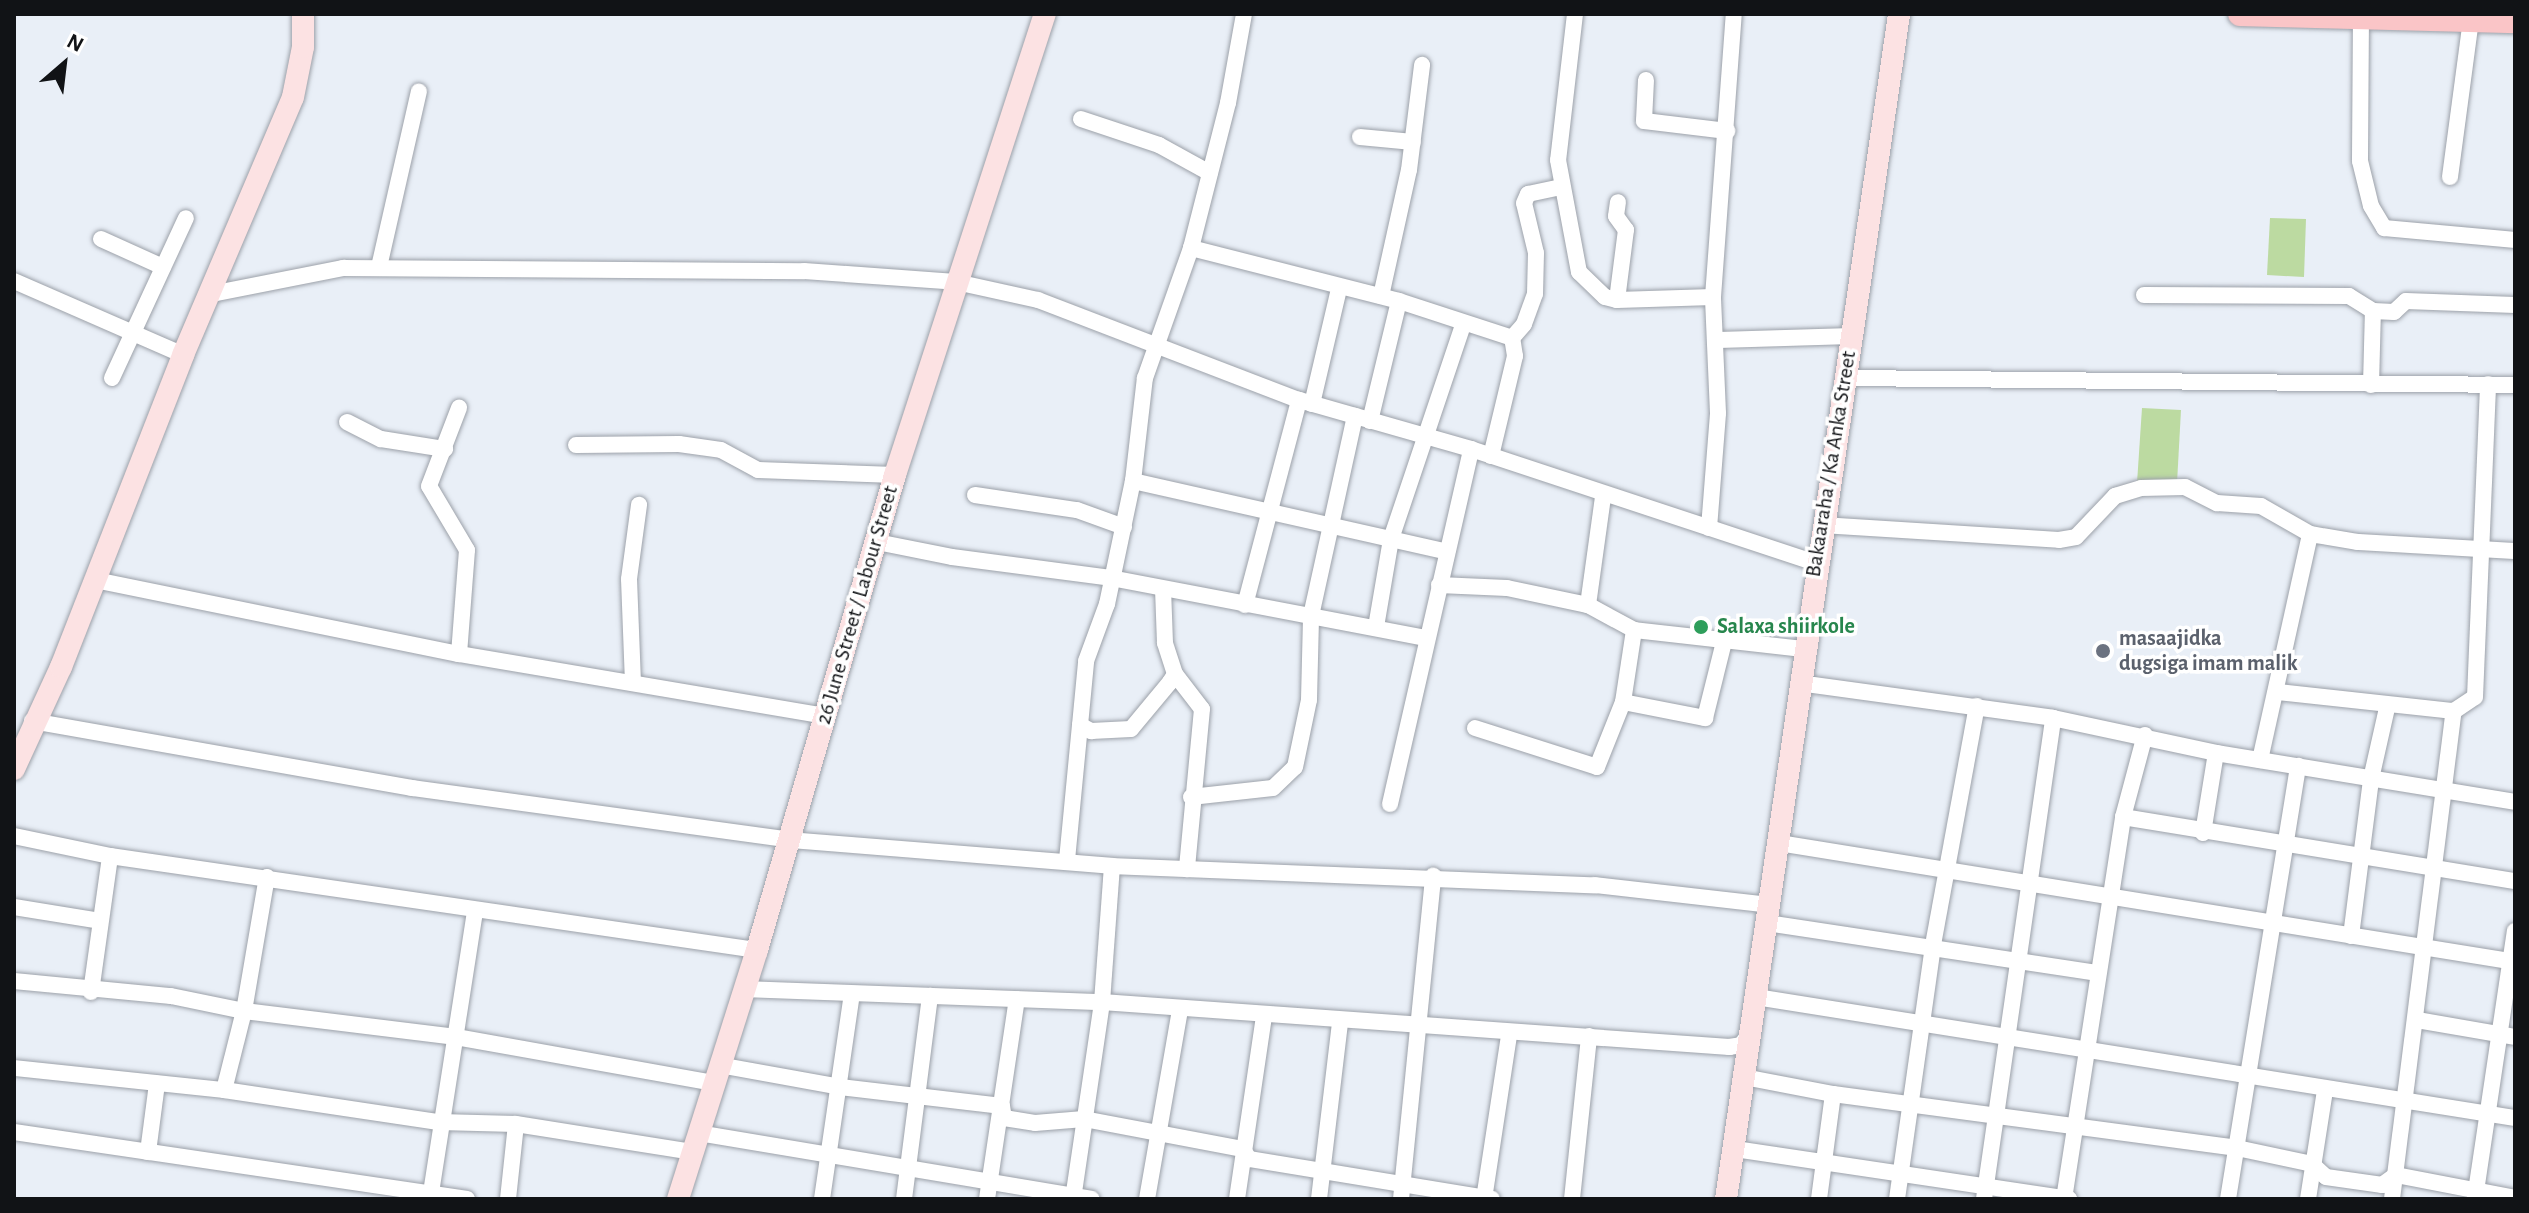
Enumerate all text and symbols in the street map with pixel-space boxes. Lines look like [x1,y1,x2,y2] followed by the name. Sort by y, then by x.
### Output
[24,24,104,104] north arrow
[63,30,87,56] text: N
[1800,349,1862,579] street label: Bakaaraha / Ka Anka Street
[810,483,904,727] street label: 26 June Street / Labour Street
[1717,614,1855,640] place label: Salaxa shiirkole
[1692,618,1710,636] marker: Salaxa shiirkole
[2119,625,2298,676] place label: masaajidka dugsiga imam malik
[2094,642,2112,660] marker: masaajidka dugsiga imam malik

